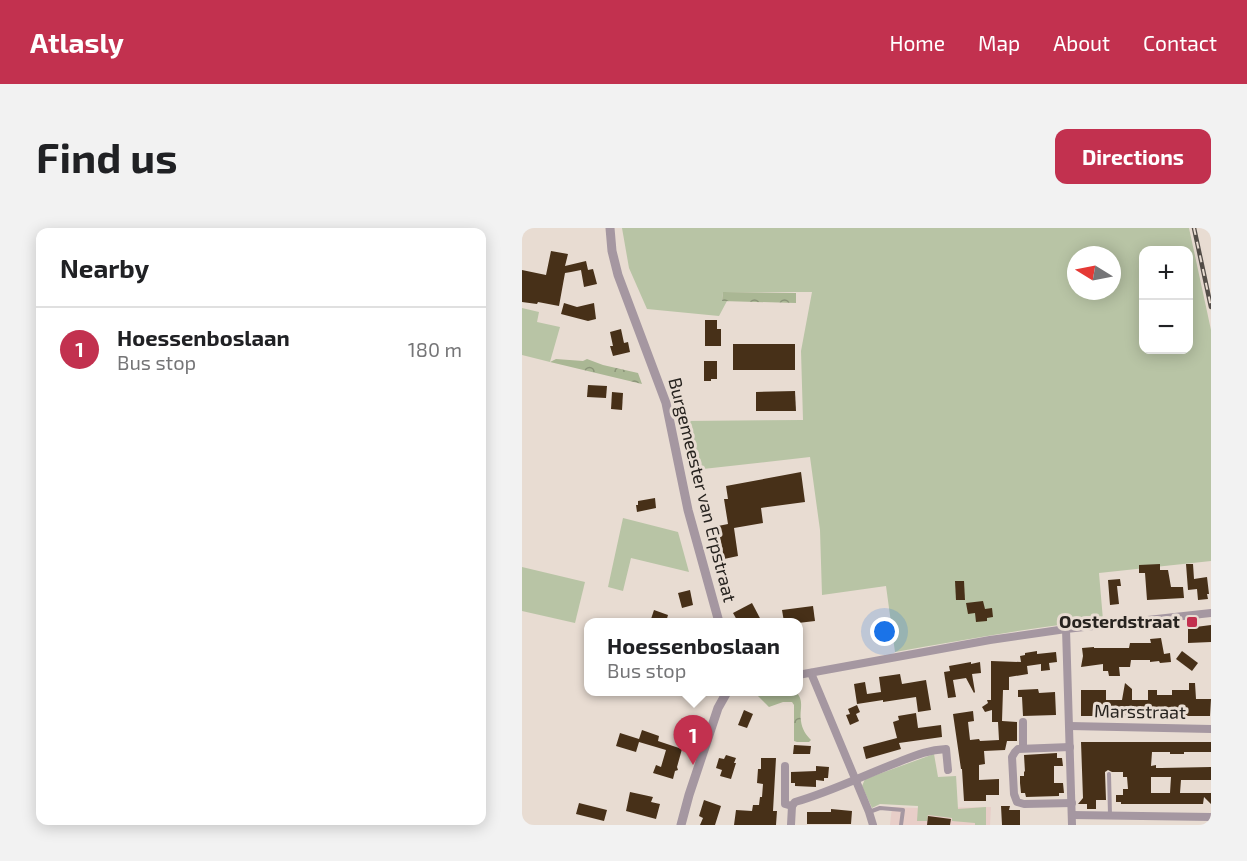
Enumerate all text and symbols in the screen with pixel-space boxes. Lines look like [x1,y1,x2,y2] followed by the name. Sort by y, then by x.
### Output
[30,25,124,59] text: Atlasly
[889,30,945,55] text: Home
[978,30,1020,55] text: Map
[1053,30,1110,55] text: About
[1143,30,1217,55] text: Contact
[1055,129,1211,184] button: Directions
[36,131,178,181] text: Find us
[1067,246,1121,300] north arrow
[1139,246,1193,354] map controls
[1139,246,1193,300] button: +
[60,252,149,283] text: Nearby
[1139,300,1193,354] button: −
[117,324,290,350] text: Hoessenboslaan
[75,337,84,361] text: 1
[408,337,462,361] text: 180 m
[117,350,196,374] text: Bus stop
[664,375,742,605] street label: Burgemeester van Erpstraat
[1059,610,1181,632] place label: Oosterdstraat
[1185,615,1199,629] marker: Oosterdstraat
[870,617,899,646] your location
[584,618,803,696] popup
[607,632,780,658] text: Hoessenboslaan
[607,658,686,682] text: Bus stop
[1094,699,1186,723] street label: Marsstraat
[674,716,712,765] pin: 1

